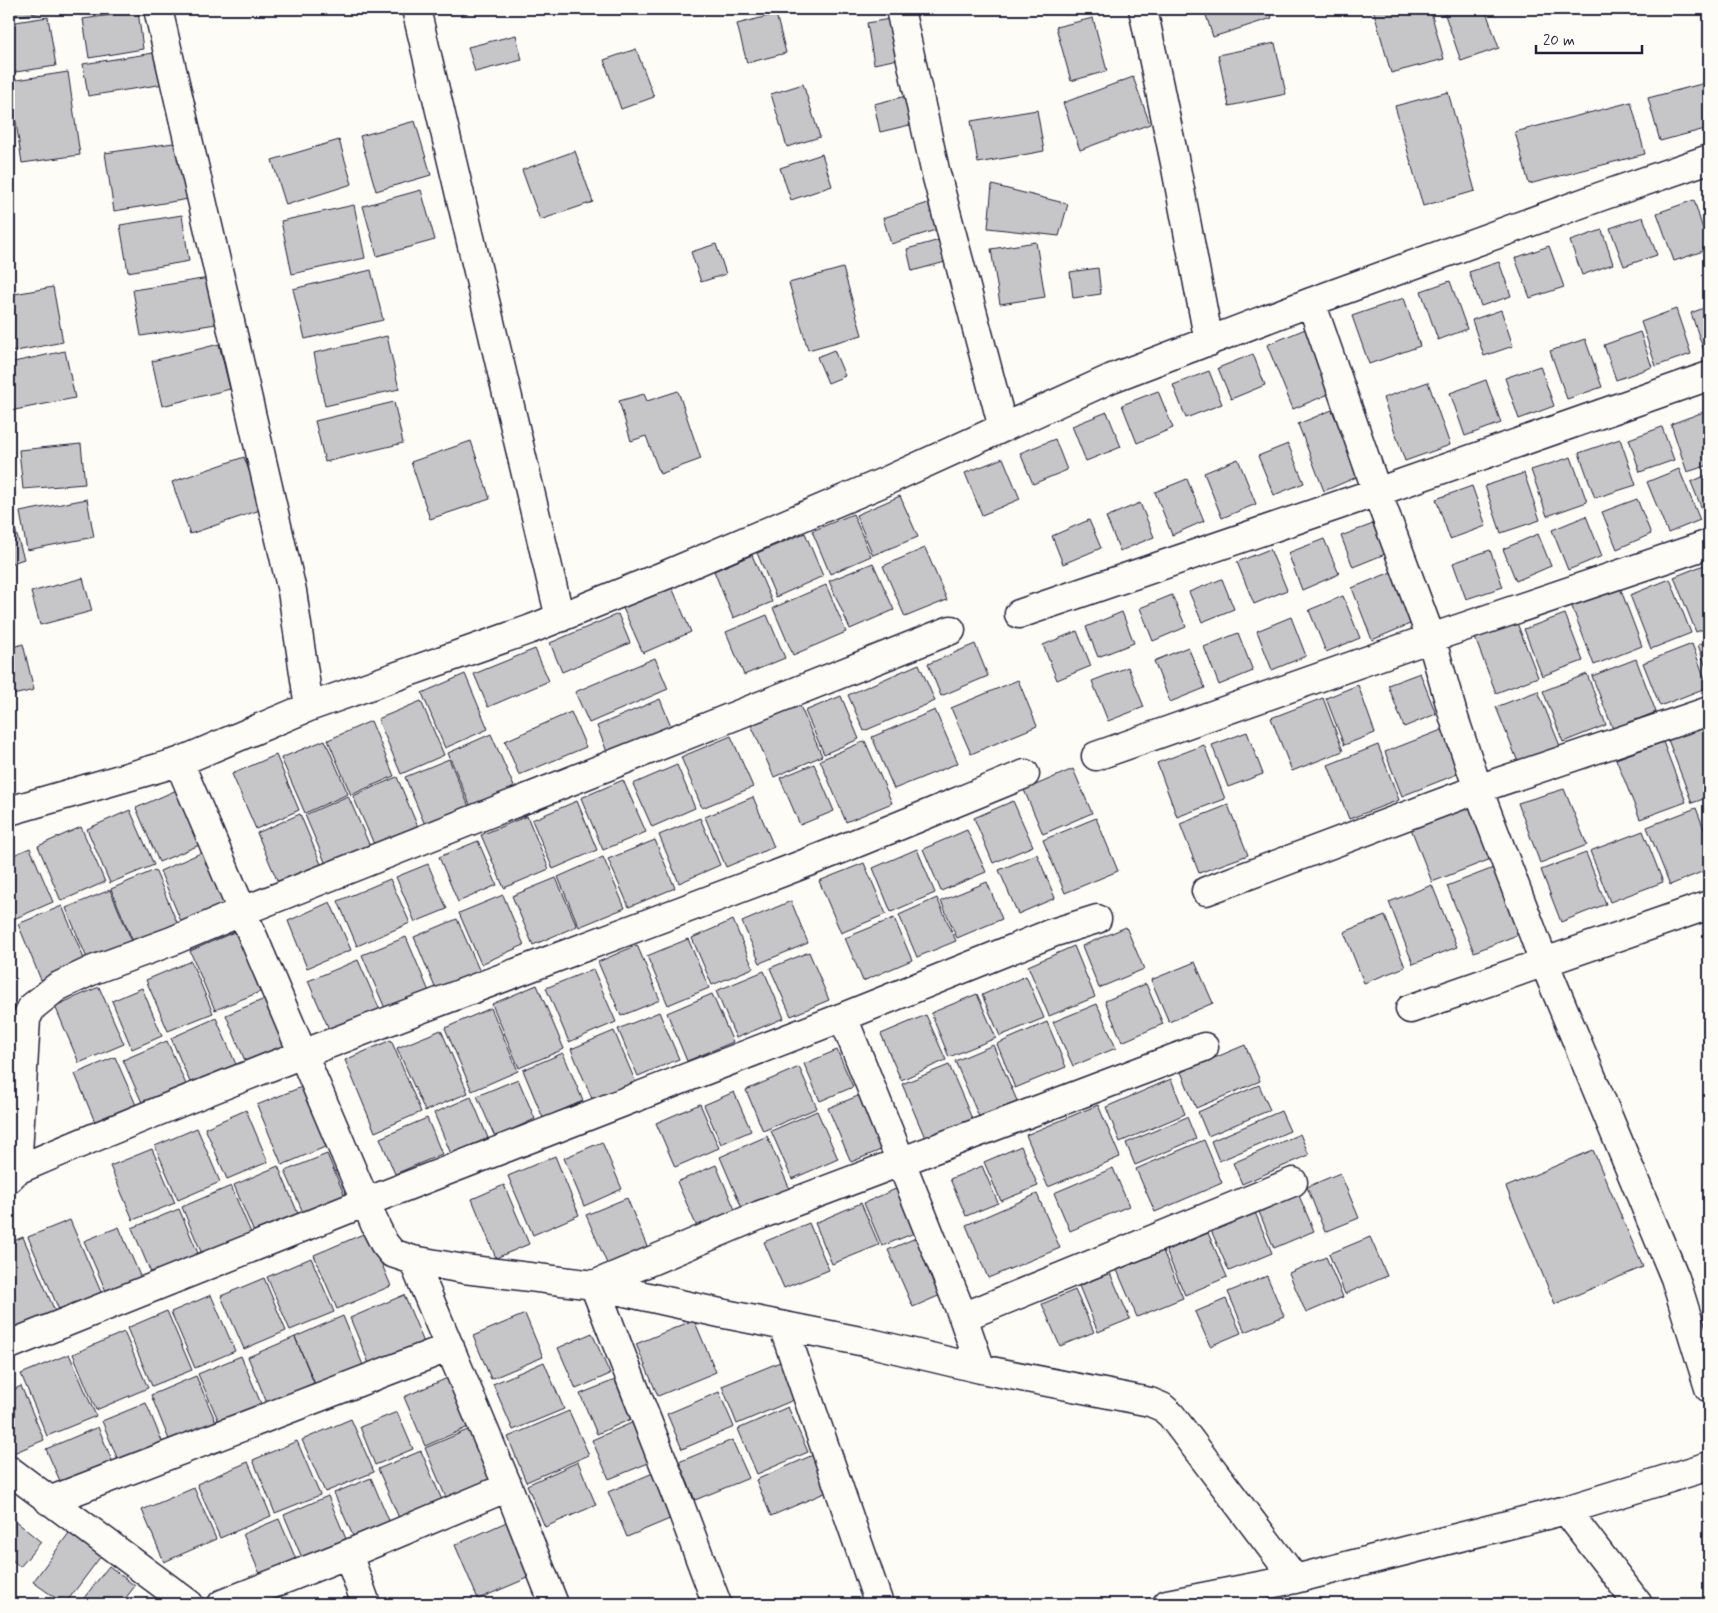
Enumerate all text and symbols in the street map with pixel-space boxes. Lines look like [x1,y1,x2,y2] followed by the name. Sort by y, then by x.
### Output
[1536,22,1642,54] scale bar
[1543,31,1575,51] text: 20 m

